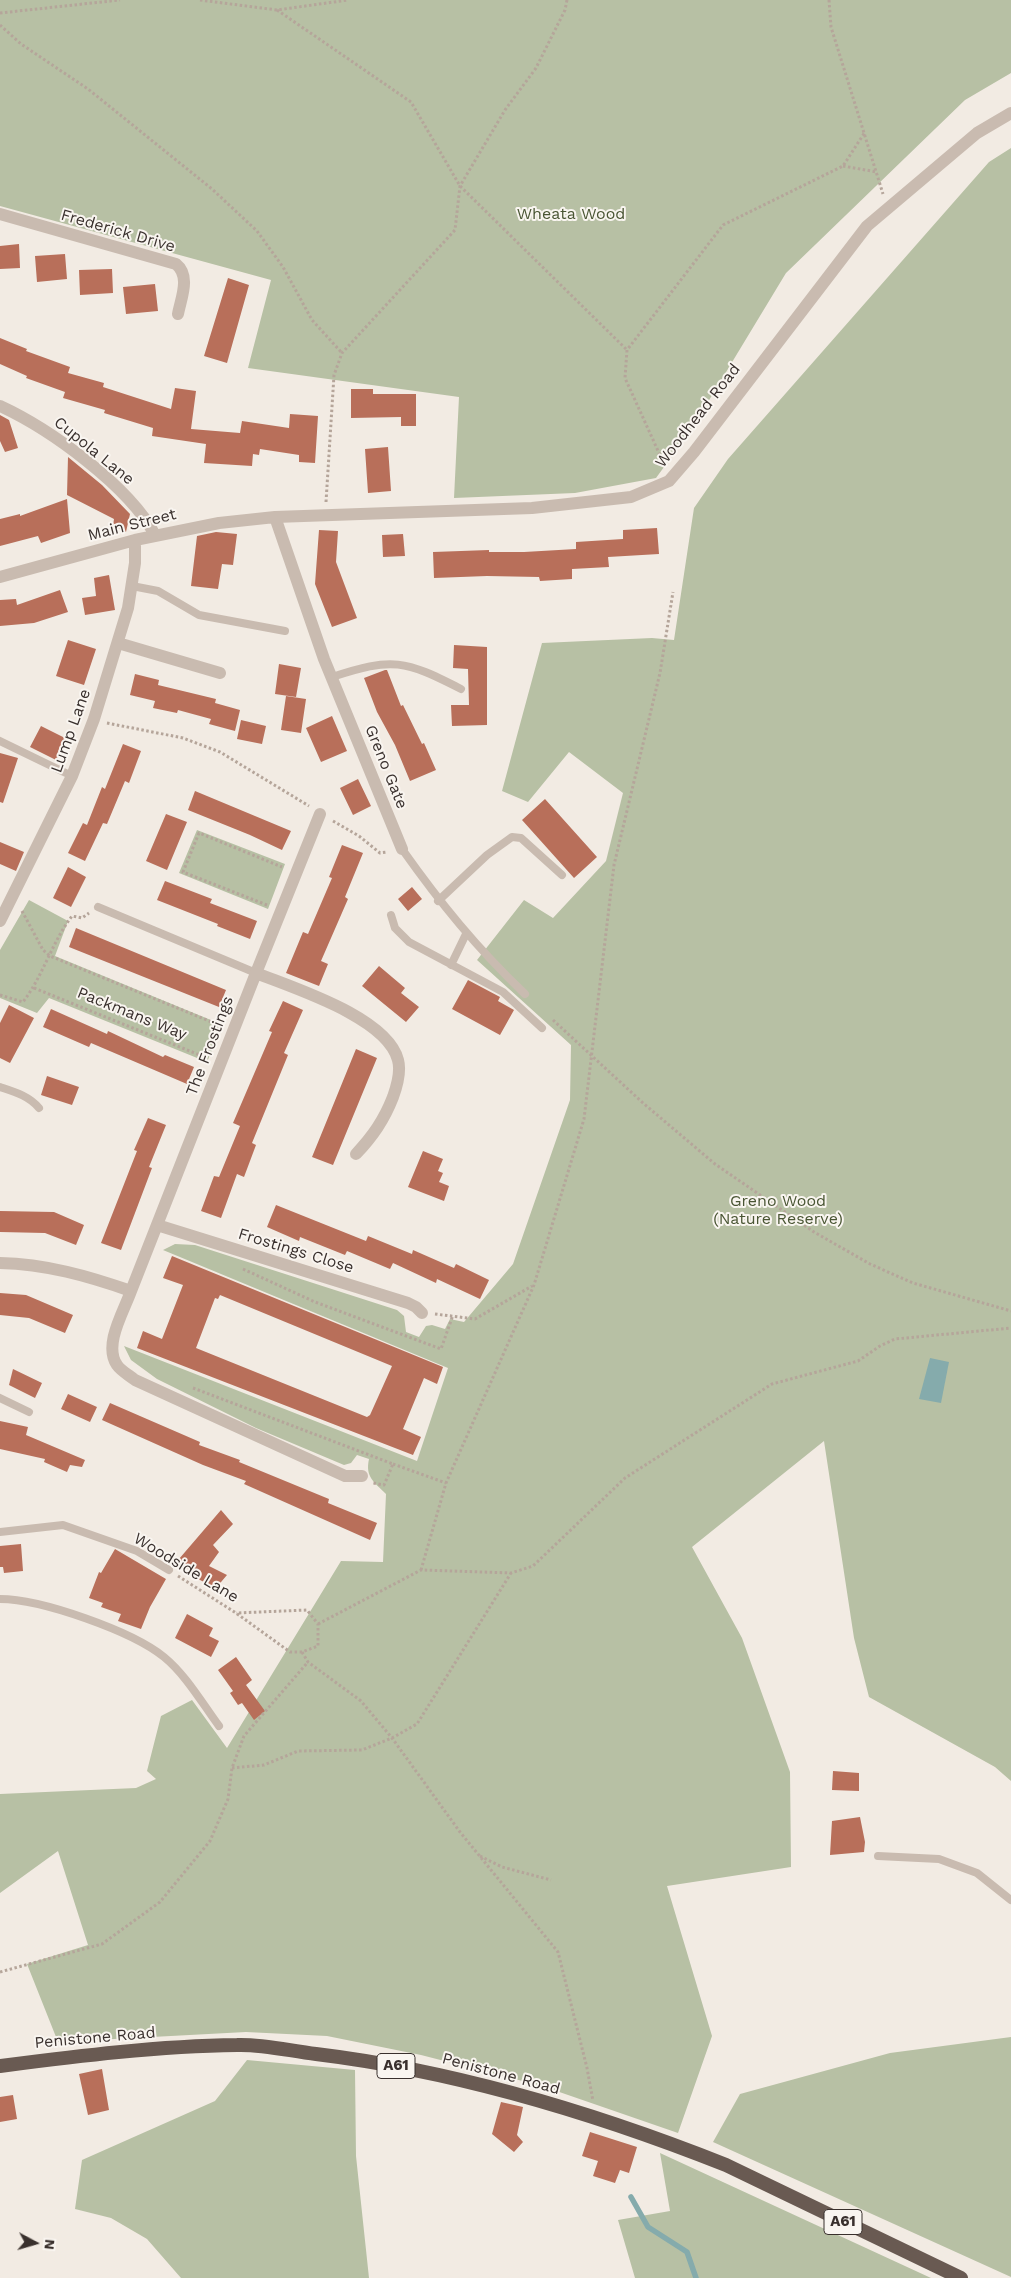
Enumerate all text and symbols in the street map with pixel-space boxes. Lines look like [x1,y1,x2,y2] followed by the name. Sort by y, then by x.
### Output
[517,204,625,224] park label: Wheata Wood
[59,206,177,256] street label: Frederick Drive
[651,360,745,472] street label: Woodhead Road
[50,413,138,489] street label: Cupola Lane
[86,505,178,545] street label: Main Street
[47,686,95,776] street label: Lump Lane
[361,722,411,812] street label: Greno Gate
[74,983,190,1045] street label: Packmans Way
[182,993,238,1099] street label: The Frostings
[713,1191,843,1229] park label: Greno Wood (Nature Reserve)
[236,1224,356,1278] street label: Frostings Close
[130,1529,242,1607] street label: Woodside Lane
[34,2023,156,2053] street label: Penistone Road
[440,2049,562,2099] street label: Penistone Road
[377,2054,415,2078] road number: A61
[824,2210,862,2234] road number: A61
[10,2218,60,2268] north arrow
[41,2239,58,2251] text: N

